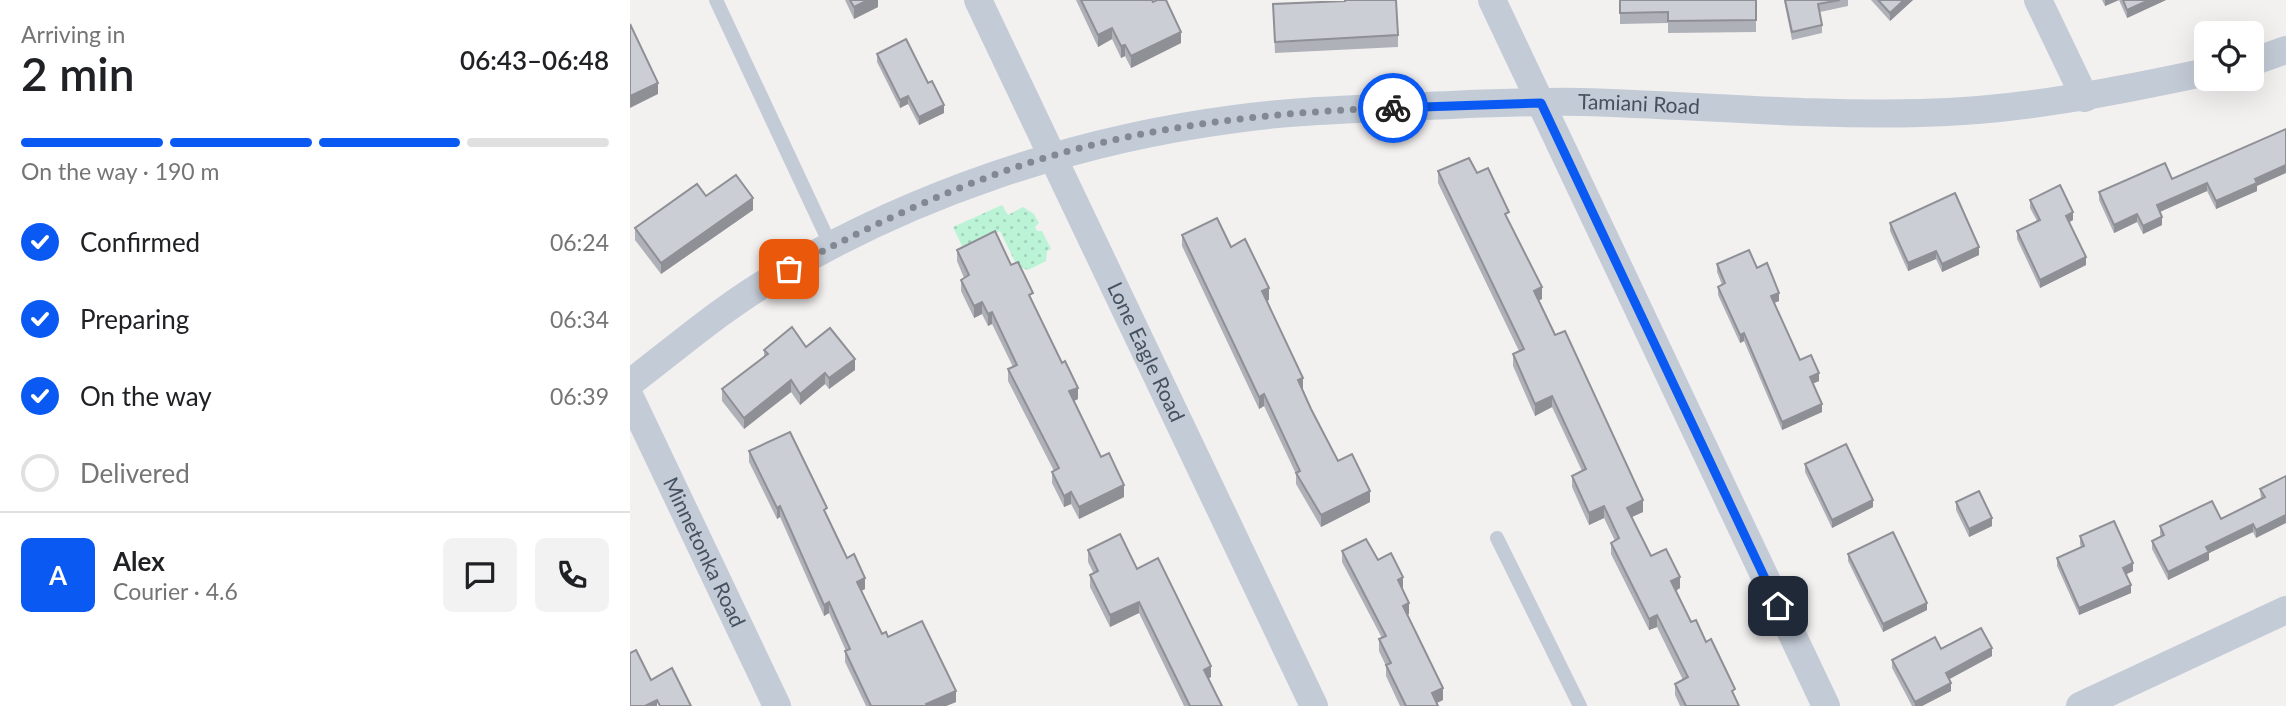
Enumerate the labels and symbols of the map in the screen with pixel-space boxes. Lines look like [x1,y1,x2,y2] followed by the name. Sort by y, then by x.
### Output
[1358,73,1428,143] courier
[1578,88,1701,118] street label: Tamiani Road
[759,239,819,299] pin
[1103,278,1191,425] street label: Lone Eagle Road
[659,473,752,631] street label: Minnetonka Road
[1748,576,1808,636] pin

